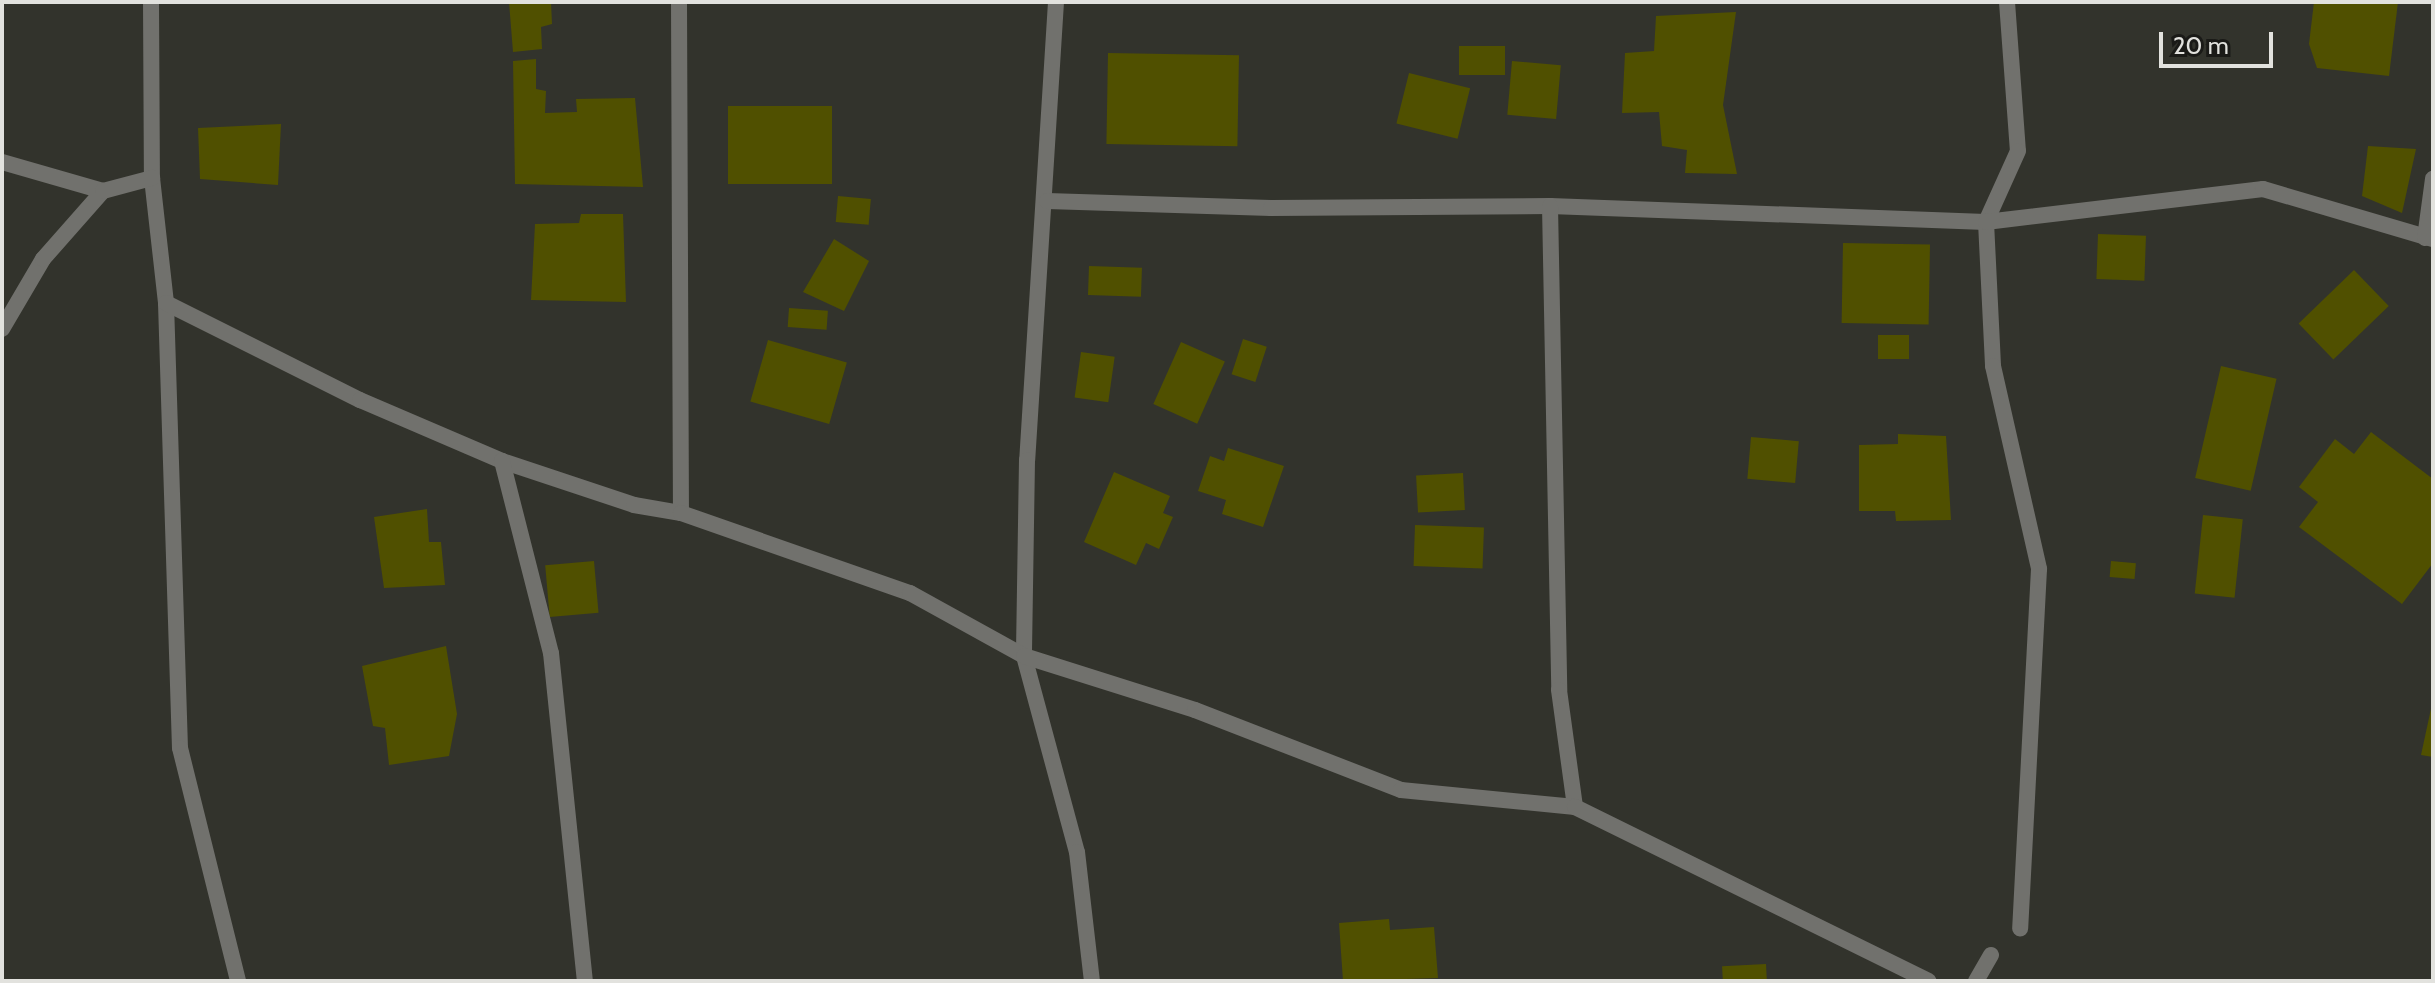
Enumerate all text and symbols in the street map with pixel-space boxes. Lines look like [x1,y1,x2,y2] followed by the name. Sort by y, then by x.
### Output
[2163,16,2277,66] scale bar
[2173,31,2229,60] text: 20 m

